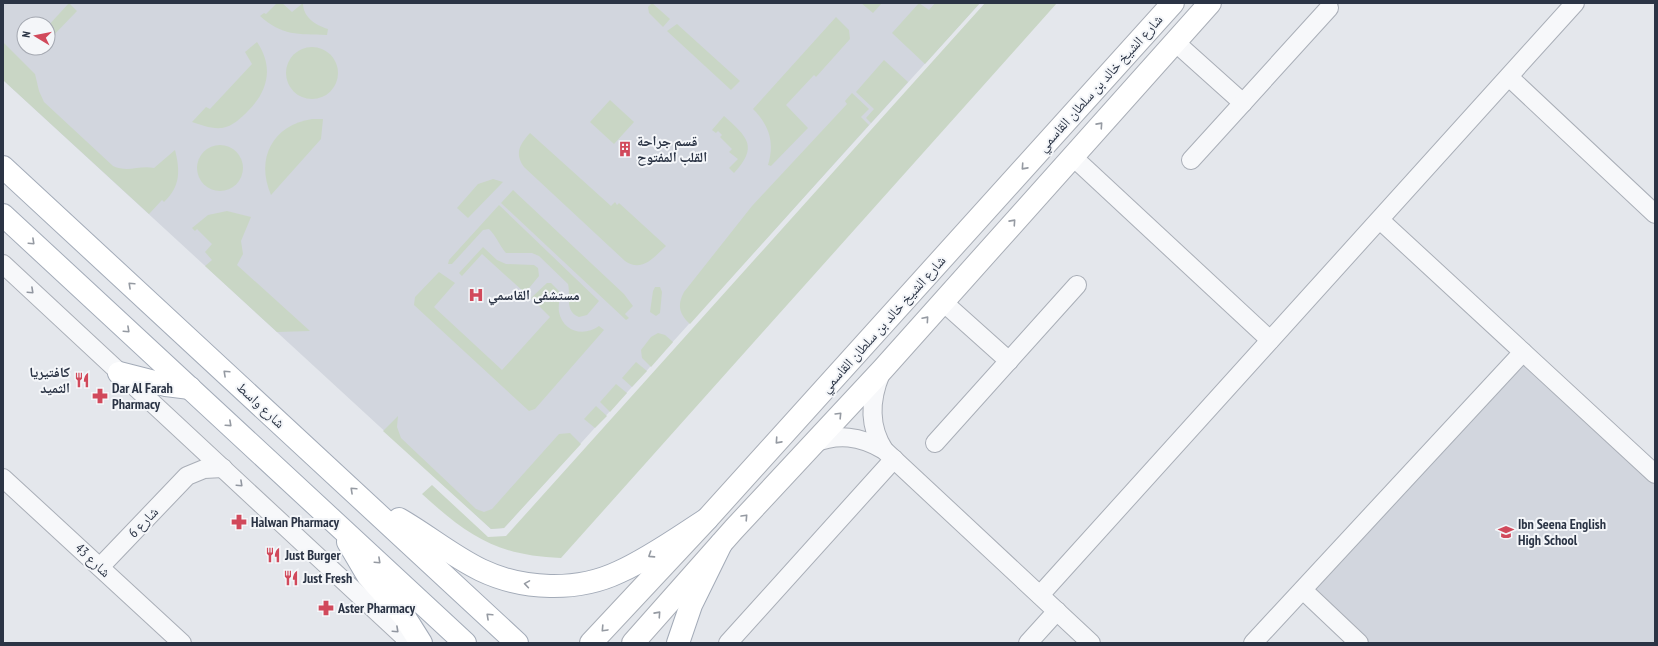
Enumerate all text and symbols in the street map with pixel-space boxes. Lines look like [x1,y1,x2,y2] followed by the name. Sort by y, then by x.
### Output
[1034,11,1168,157] street label: شارع الشيخ خالد بن سلطان القاسمي
[16,16,56,56] north arrow
[19,30,34,38] text: N
[1095,122,1102,130] one-way arrow
[637,132,707,166] place label: قسم جراحة القلب المفتوح
[616,140,634,158] building icon: قسم جراحة القلب المفتوح
[1022,162,1029,170] one-way arrow
[1008,219,1016,227] one-way arrow
[27,237,34,244] one-way arrow
[817,252,951,398] street label: شارع الشيخ خالد بن سلطان القاسمي
[128,282,136,290] one-way arrow
[27,286,34,293] one-way arrow
[467,286,485,304] hospital icon: مستشفى القاسمي
[488,286,580,306] place label: مستشفى القاسمي
[922,316,929,324] one-way arrow
[122,325,130,333] one-way arrow
[29,363,70,397] place label: كافتيريا الثميد
[223,370,231,378] one-way arrow
[73,371,91,389] restaurant icon: كافتيريا الثميد
[232,378,289,433] street label: شارع واسط
[112,379,173,413] place label: Dar Al Farah Pharmacy
[91,387,109,405] pharmacy icon: Dar Al Farah Pharmacy
[834,413,841,420] one-way arrow
[224,419,232,427] one-way arrow
[775,436,782,444] one-way arrow
[235,479,243,487] one-way arrow
[350,487,358,494] one-way arrow
[124,503,163,542] street label: شارع 6
[230,513,248,531] pharmacy icon: Halwan Pharmacy
[251,513,340,531] place label: Halwan Pharmacy
[740,514,748,522] one-way arrow
[1518,515,1606,549] place label: Ibn Seena English High School
[1497,523,1515,541] school or university icon: Ibn Seena English High School
[71,539,115,582] street label: شارع 43
[264,546,282,564] restaurant icon: Just Burger
[284,546,342,564] place label: Just Burger
[648,550,655,557] one-way arrow
[373,556,381,564] one-way arrow
[282,569,300,587] restaurant icon: Just Fresh
[302,569,352,587] place label: Just Fresh
[524,580,531,589] one-way arrow
[317,599,335,617] pharmacy icon: Aster Pharmacy
[337,599,416,617] place label: Aster Pharmacy
[654,611,661,619] one-way arrow
[486,614,494,621] one-way arrow
[601,624,609,632] one-way arrow
[391,625,399,633] one-way arrow

